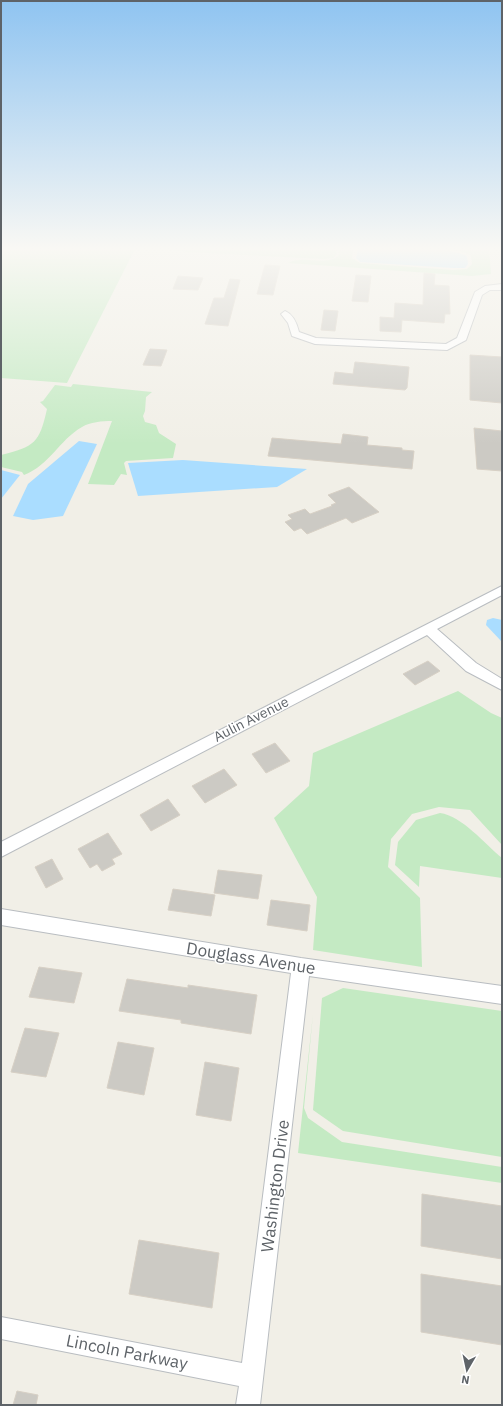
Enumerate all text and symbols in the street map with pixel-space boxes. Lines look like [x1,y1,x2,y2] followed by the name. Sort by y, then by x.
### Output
[210,692,292,746] street label: Aulin Avenue
[185,937,317,979] street label: Douglass Avenue
[256,1118,294,1254] street label: Washington Drive
[64,1329,190,1375] street label: Lincoln Parkway
[447,1350,487,1390] north arrow
[460,1372,470,1387] text: N

